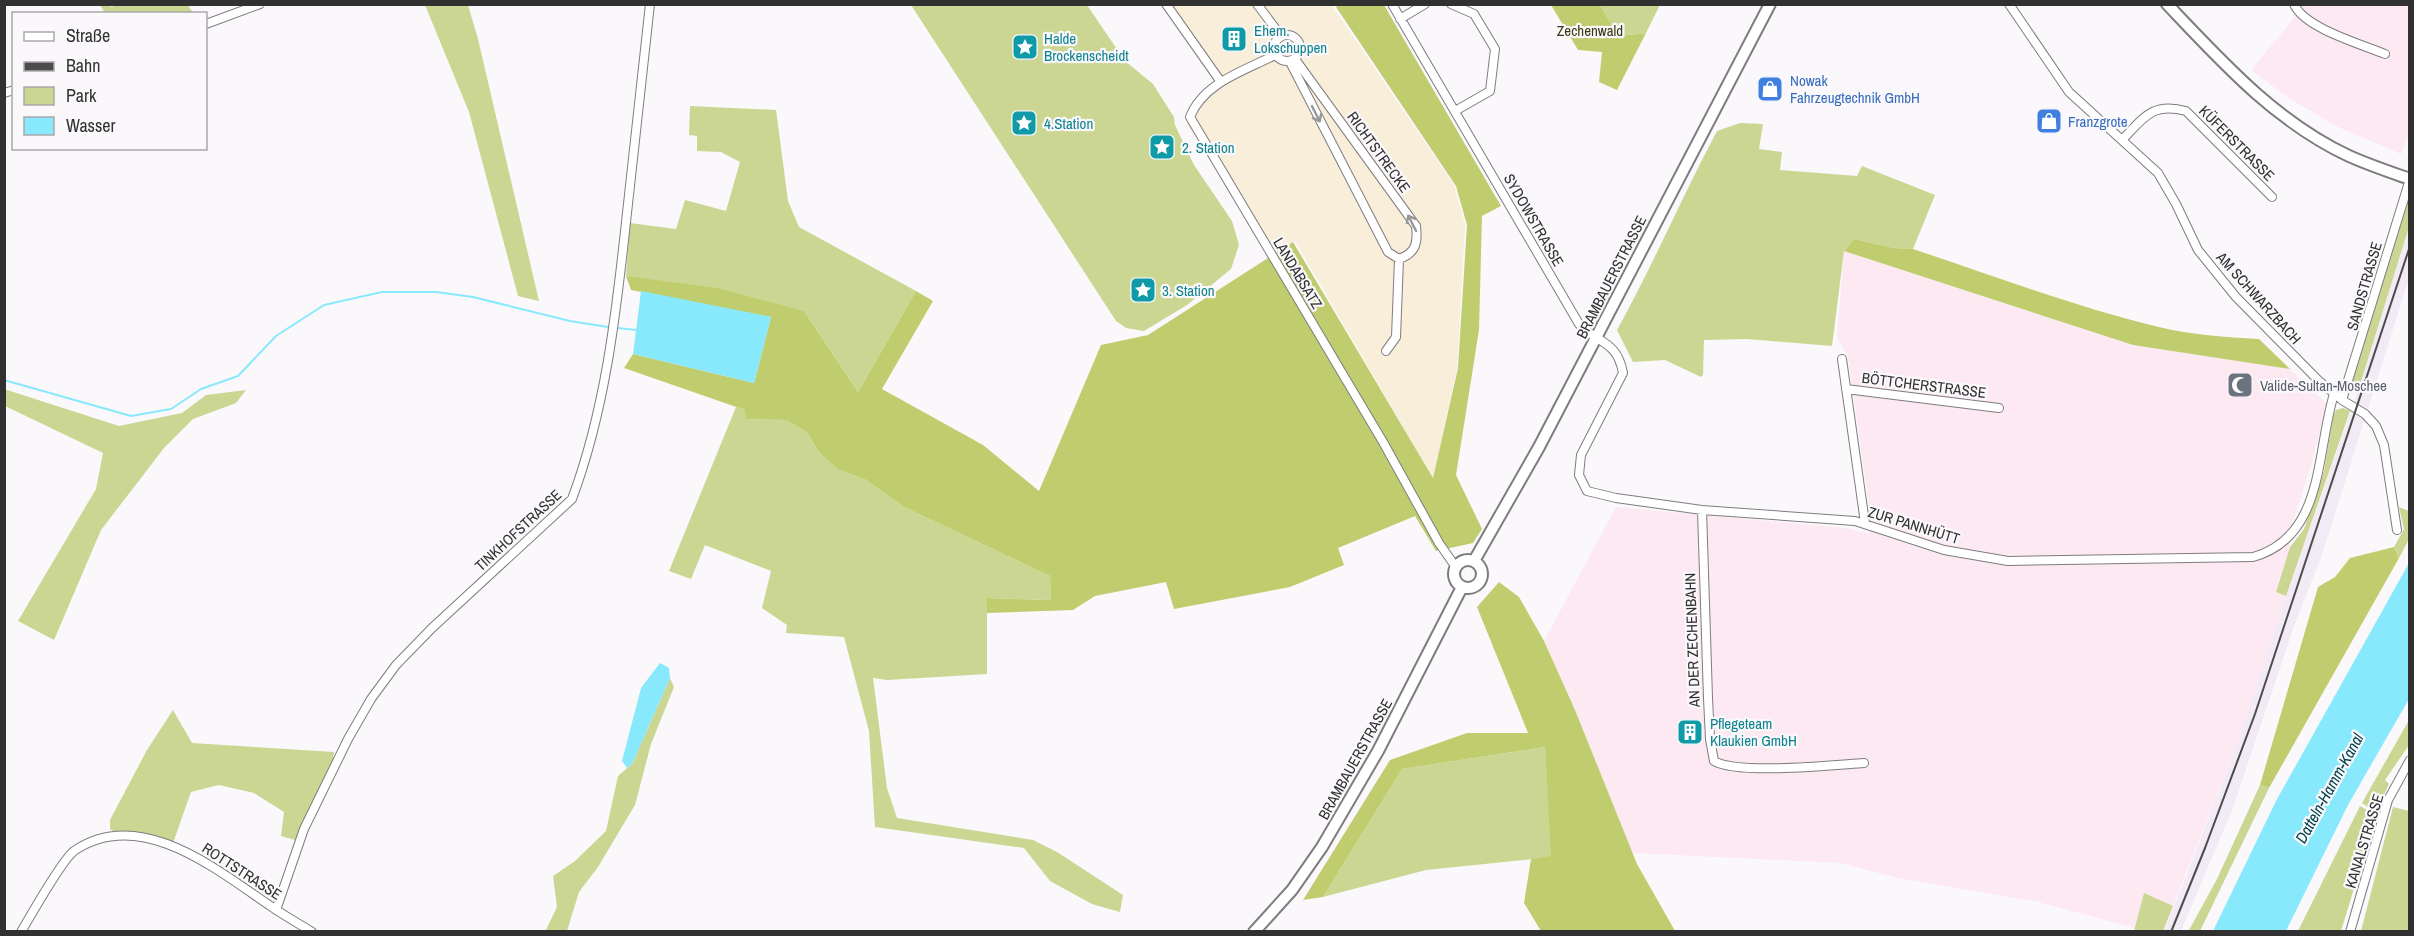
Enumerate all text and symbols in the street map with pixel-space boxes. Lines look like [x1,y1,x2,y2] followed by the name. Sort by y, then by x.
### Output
[12,12,207,150] legend
[1254,20,1327,58] place label: Ehem. Lokschuppen
[1557,20,1623,41] park label: Zechenwald
[66,23,110,48] text: Straße
[1219,24,1249,54] building icon: Ehem. Lokschuppen
[1044,28,1129,66] place label: Halde Brockenscheidt
[1010,32,1040,62] place icon: Halde Brockenscheidt
[66,53,100,78] text: Bahn
[1790,70,1920,108] place label: Nowak Fahrzeugtechnik GmbH
[1755,74,1785,104] shop icon: Nowak Fahrzeugtechnik GmbH
[66,83,97,108] text: Park
[2195,101,2279,185] street label: KÜFERSTRASSE
[1310,105,1322,122] one-way arrow
[2034,106,2064,136] shop icon: Franzgrote
[1342,107,1416,197] street label: RICHTSTRECKE
[1009,108,1039,138] place icon: 4.Station
[2068,111,2128,132] place label: Franzgrote
[66,113,116,138] text: Wasser
[1044,113,1093,134] place label: 4.Station
[1147,132,1177,162] place icon: 2. Station
[1182,137,1235,158] place label: 2. Station
[1499,170,1569,270] street label: SYDOWSTRASSE
[1571,212,1651,342] street label: BRAMBAUERSTRASSE
[1406,214,1418,232] one-way arrow
[1268,233,1328,313] street label: LANDABSATZ
[2341,239,2387,333] street label: SANDSTRASSE
[2211,246,2306,349] street label: AM SCHWARZBACH
[1128,275,1158,305] place icon: 3. Station
[1162,280,1215,301] place label: 3. Station
[1861,367,1987,403] street label: BÖTTCHERSTRASSE
[2225,370,2255,400] mosque icon: Valide-Sultan-Moschee
[2260,375,2387,396] place label: Valide-Sultan-Moschee
[470,484,566,576] street label: TINKHOFSTRASSE
[1866,501,1963,549] street label: ZUR PANNHÜTT
[1679,572,1705,709] street label: AN DER ZECHENBAHN
[1313,695,1397,823] street label: BRAMBAUERSTRASSE
[1710,713,1797,751] place label: Pflegeteam Klaukien GmbH
[1675,717,1705,747] building icon: Pflegeteam Klaukien GmbH
[2290,728,2369,847] water label: Datteln-Hamm-Kanal
[2340,791,2388,891] street label: KANALSTRASSE
[198,837,286,905] street label: ROTTSTRASSE

